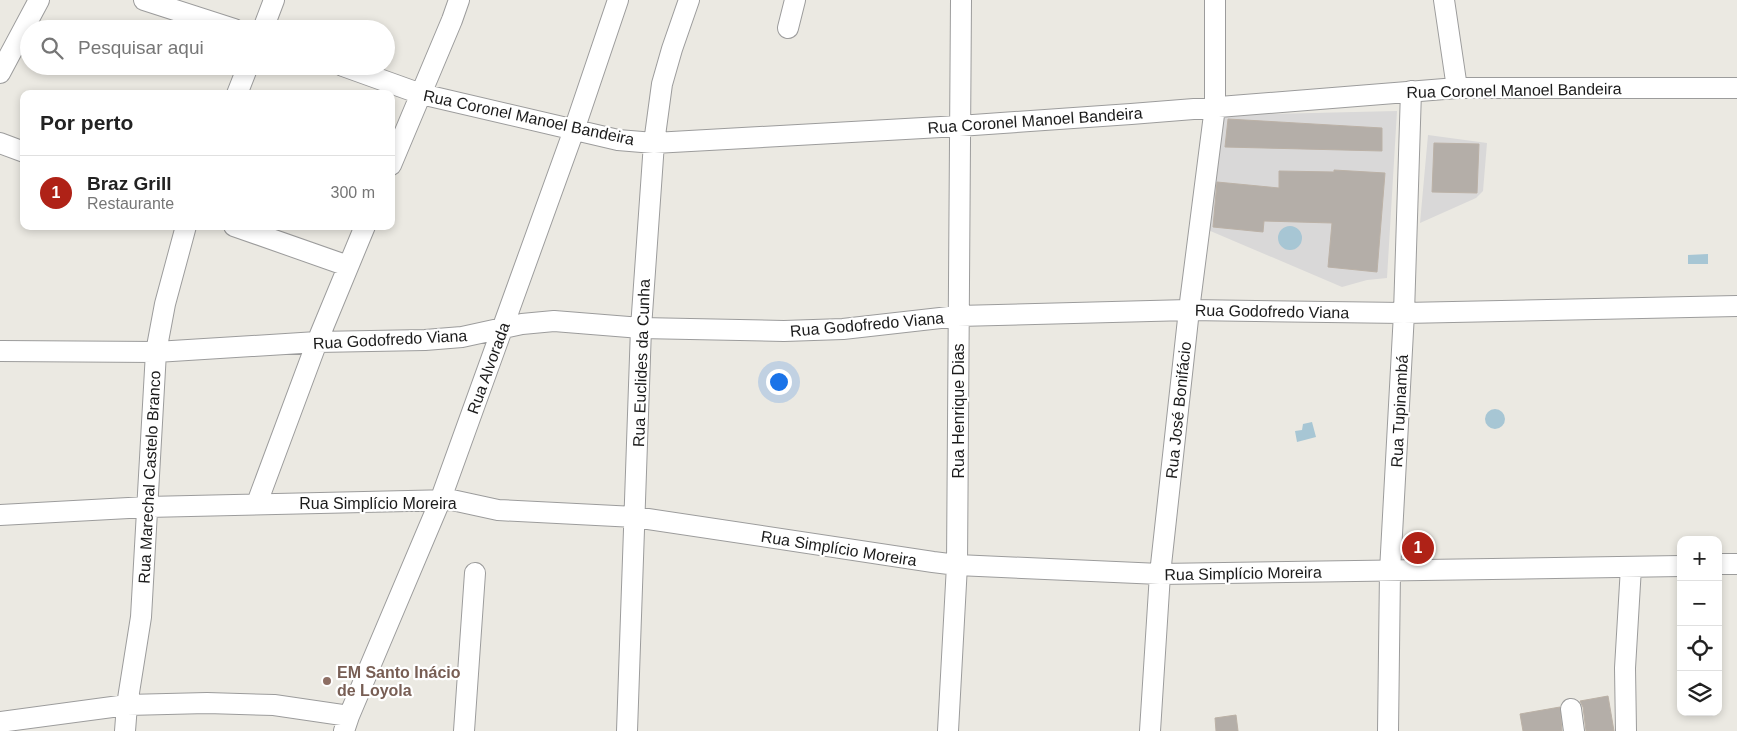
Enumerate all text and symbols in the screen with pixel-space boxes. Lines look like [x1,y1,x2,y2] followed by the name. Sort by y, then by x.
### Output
[20,20,395,75] search box
[38,34,66,62] icon: search
[78,37,204,58] text: Pesquisar aqui
[1406,80,1622,101] street label: Rua Coronel Manoel Bandeira
[422,87,636,148] street label: Rua Coronel Manoel Bandeira
[927,105,1143,136] street label: Rua Coronel Manoel Bandeira
[40,111,133,134] text: Por perto
[87,173,171,194] text: Braz Grill
[52,184,60,201] text: 1
[331,184,375,201] text: 300 m
[87,195,174,212] text: Restaurante
[630,279,653,447] street label: Rua Euclides da Cunha
[1195,302,1349,321] street label: Rua Godofredo Viana
[789,309,945,340] street label: Rua Godofredo Viana
[464,320,513,416] street label: Rua Alvorada
[312,327,468,352] street label: Rua Godofredo Viana
[1163,341,1194,479] street label: Rua José Bonifácio
[950,343,967,479] street label: Rua Henrique Dias
[1388,354,1411,468] street label: Rua Tupinambá
[766,369,792,395] your location
[135,370,164,584] street label: Rua Marechal Castelo Branco
[299,495,457,512] street label: Rua Simplício Moreira
[760,528,918,569] street label: Rua Simplício Moreira
[1402,529,1434,567] pin: 1
[1677,536,1722,716] map controls
[1677,536,1722,581] button: +
[1164,564,1322,583] street label: Rua Simplício Moreira
[1677,581,1722,626] button: −
[1677,626,1722,671] button: locate
[337,664,461,699] place label: EM Santo Inácio de Loyola
[1677,671,1722,716] button: layers
[321,675,333,687] marker: EM Santo Inácio de Loyola

